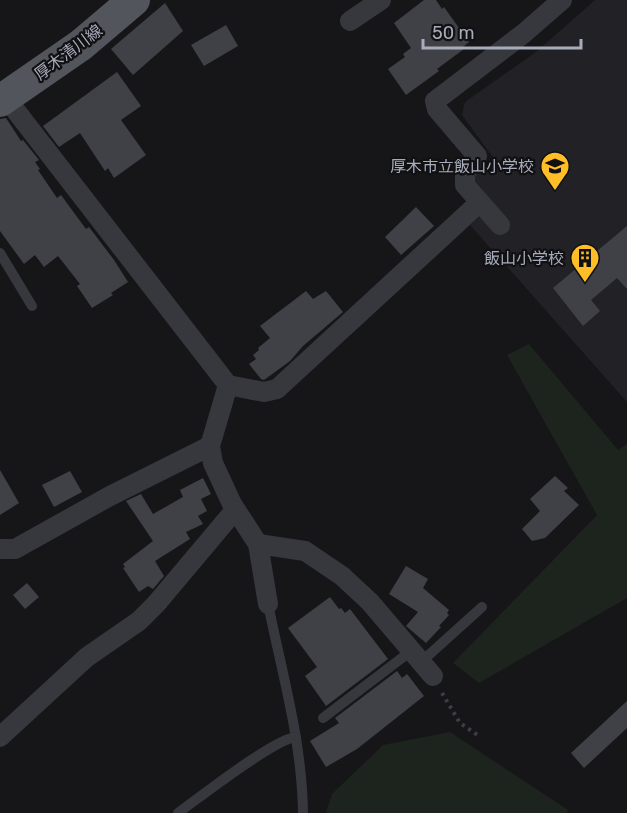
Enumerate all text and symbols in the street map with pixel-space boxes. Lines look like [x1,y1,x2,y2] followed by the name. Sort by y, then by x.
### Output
[423,12,580,50] scale bar
[31,21,106,84] street label: 厚木清川線
[432,22,475,44] text: 50 m
[539,150,571,192] school or university icon: 厚木市立飯山小学校
[390,157,534,176] place label: 厚木市立飯山小学校
[569,242,601,284] building icon: 飯山小学校
[484,249,564,268] place label: 飯山小学校

